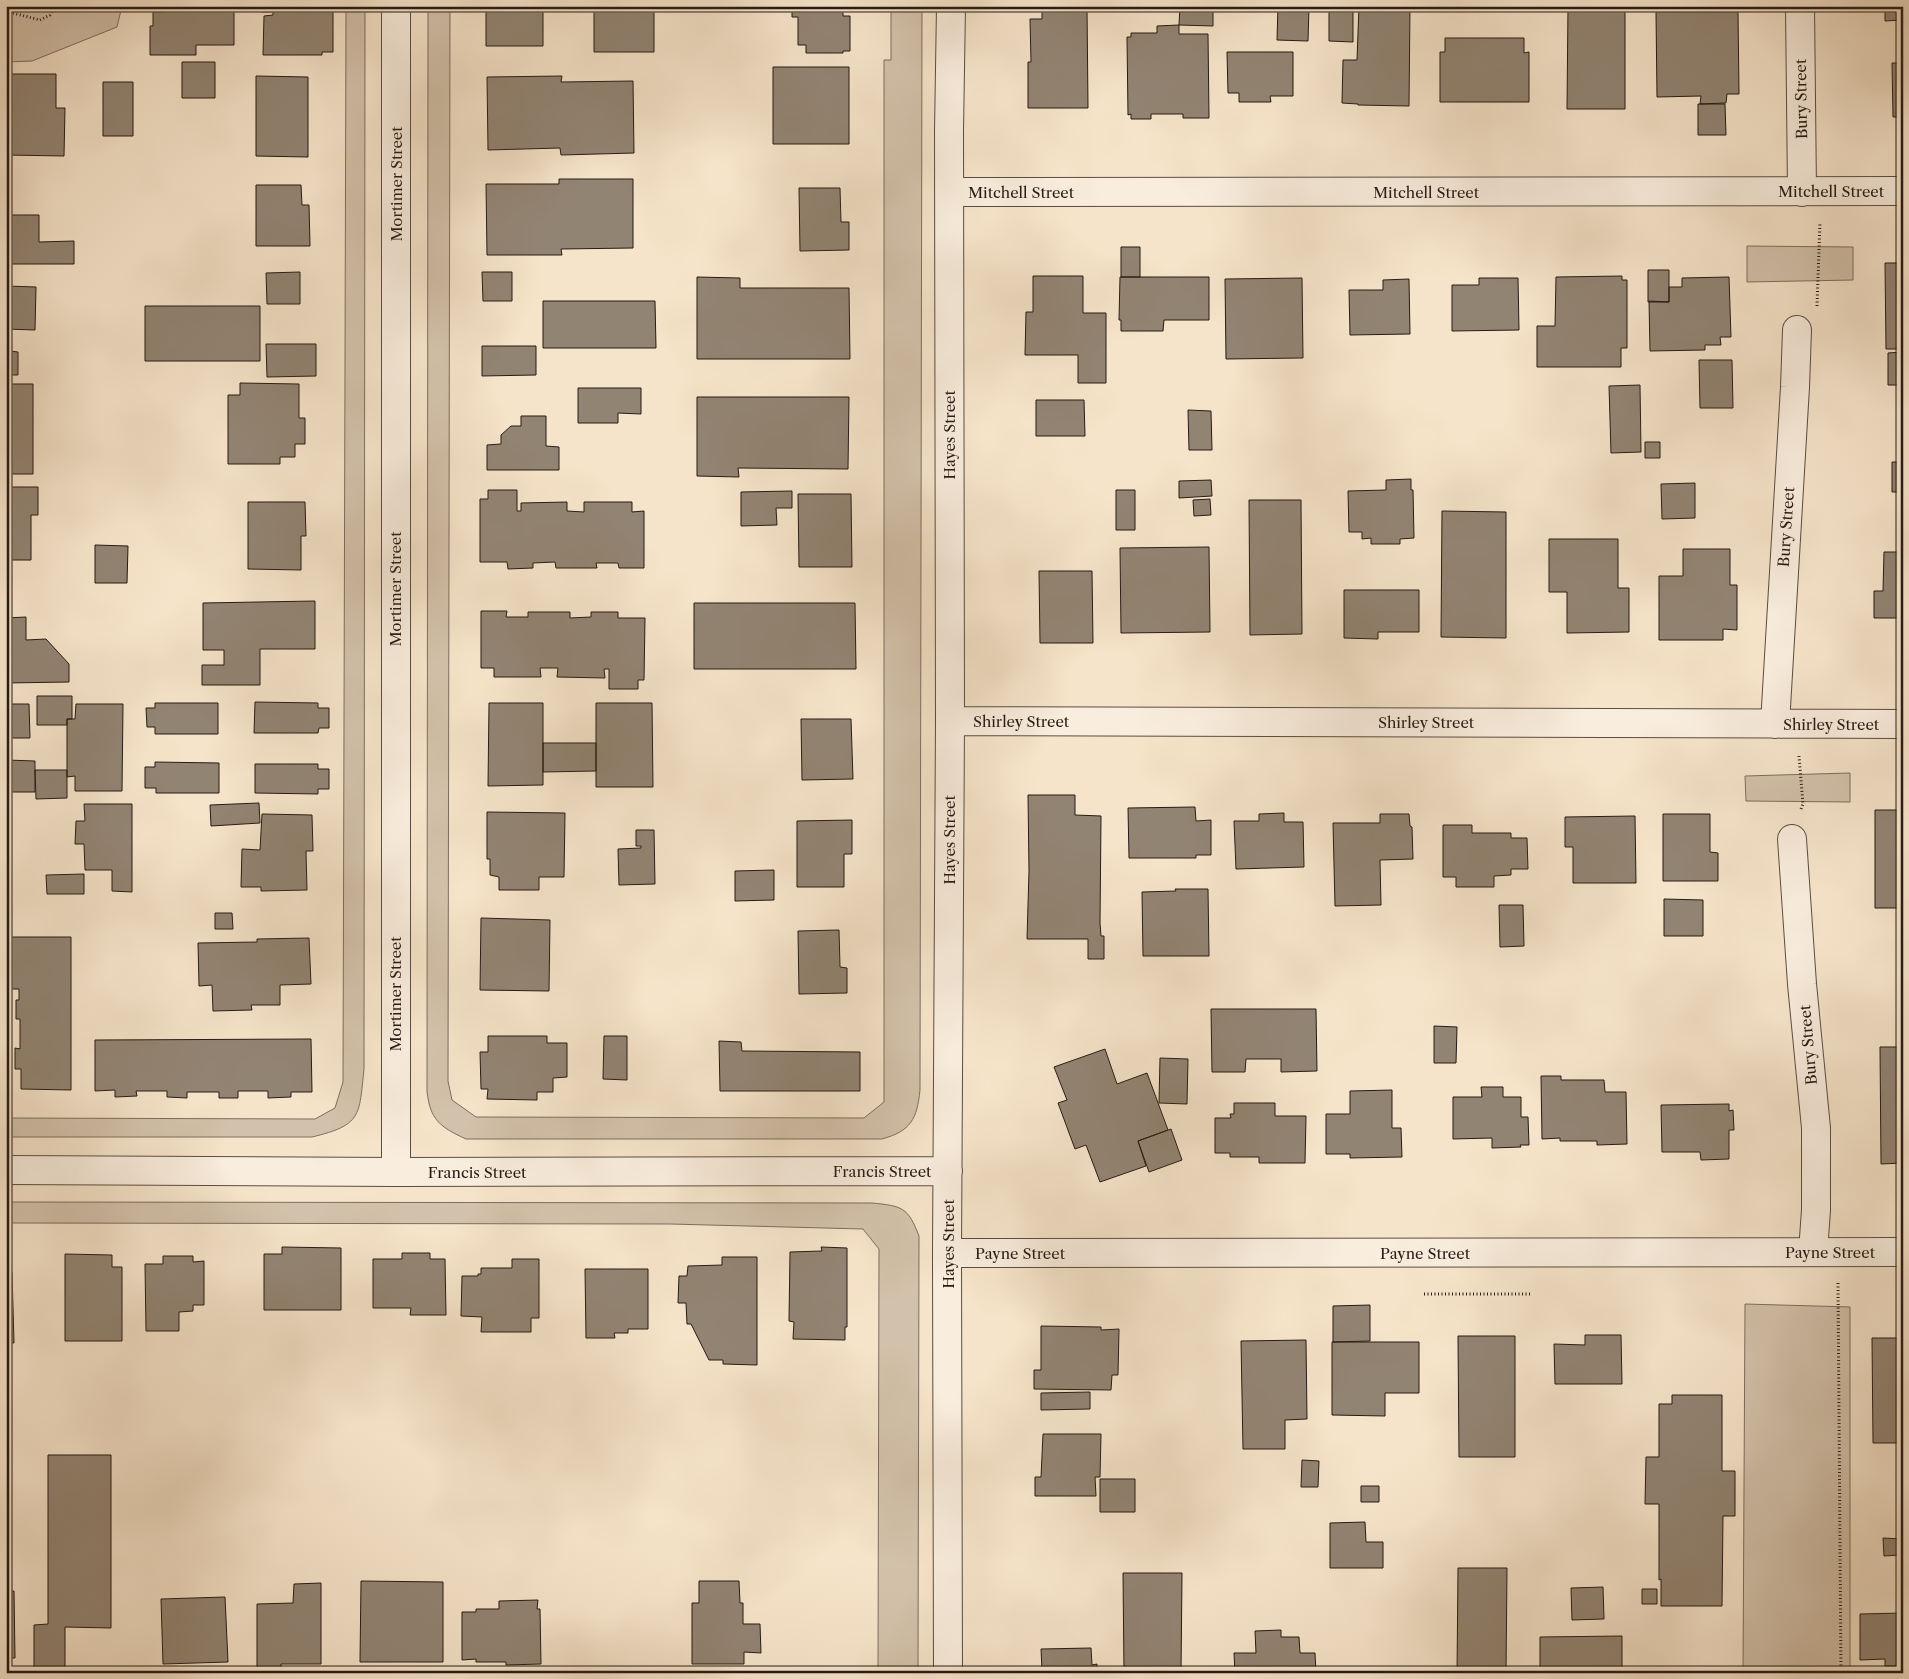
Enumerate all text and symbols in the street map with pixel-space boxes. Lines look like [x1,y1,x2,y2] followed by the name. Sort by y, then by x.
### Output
[1791,58,1811,139] street label: Bury Street
[387,126,406,242] street label: Mortimer Street
[1778,182,1885,201] street label: Mitchell Street
[968,183,1075,202] street label: Mitchell Street
[1373,183,1480,202] street label: Mitchell Street
[940,389,959,480] street label: Hayes Street
[1774,486,1798,568] street label: Bury Street
[386,531,405,647] street label: Mortimer Street
[973,712,1070,731] street label: Shirley Street
[1378,713,1475,732] street label: Shirley Street
[1783,715,1880,734] street label: Shirley Street
[940,794,959,885] street label: Hayes Street
[386,936,405,1052] street label: Mortimer Street
[1795,1003,1821,1086] street label: Bury Street
[833,1162,932,1181] street label: Francis Street
[428,1163,527,1182] street label: Francis Street
[939,1198,958,1289] street label: Hayes Street
[1785,1243,1876,1262] street label: Payne Street
[975,1244,1066,1263] street label: Payne Street
[1380,1244,1471,1263] street label: Payne Street

